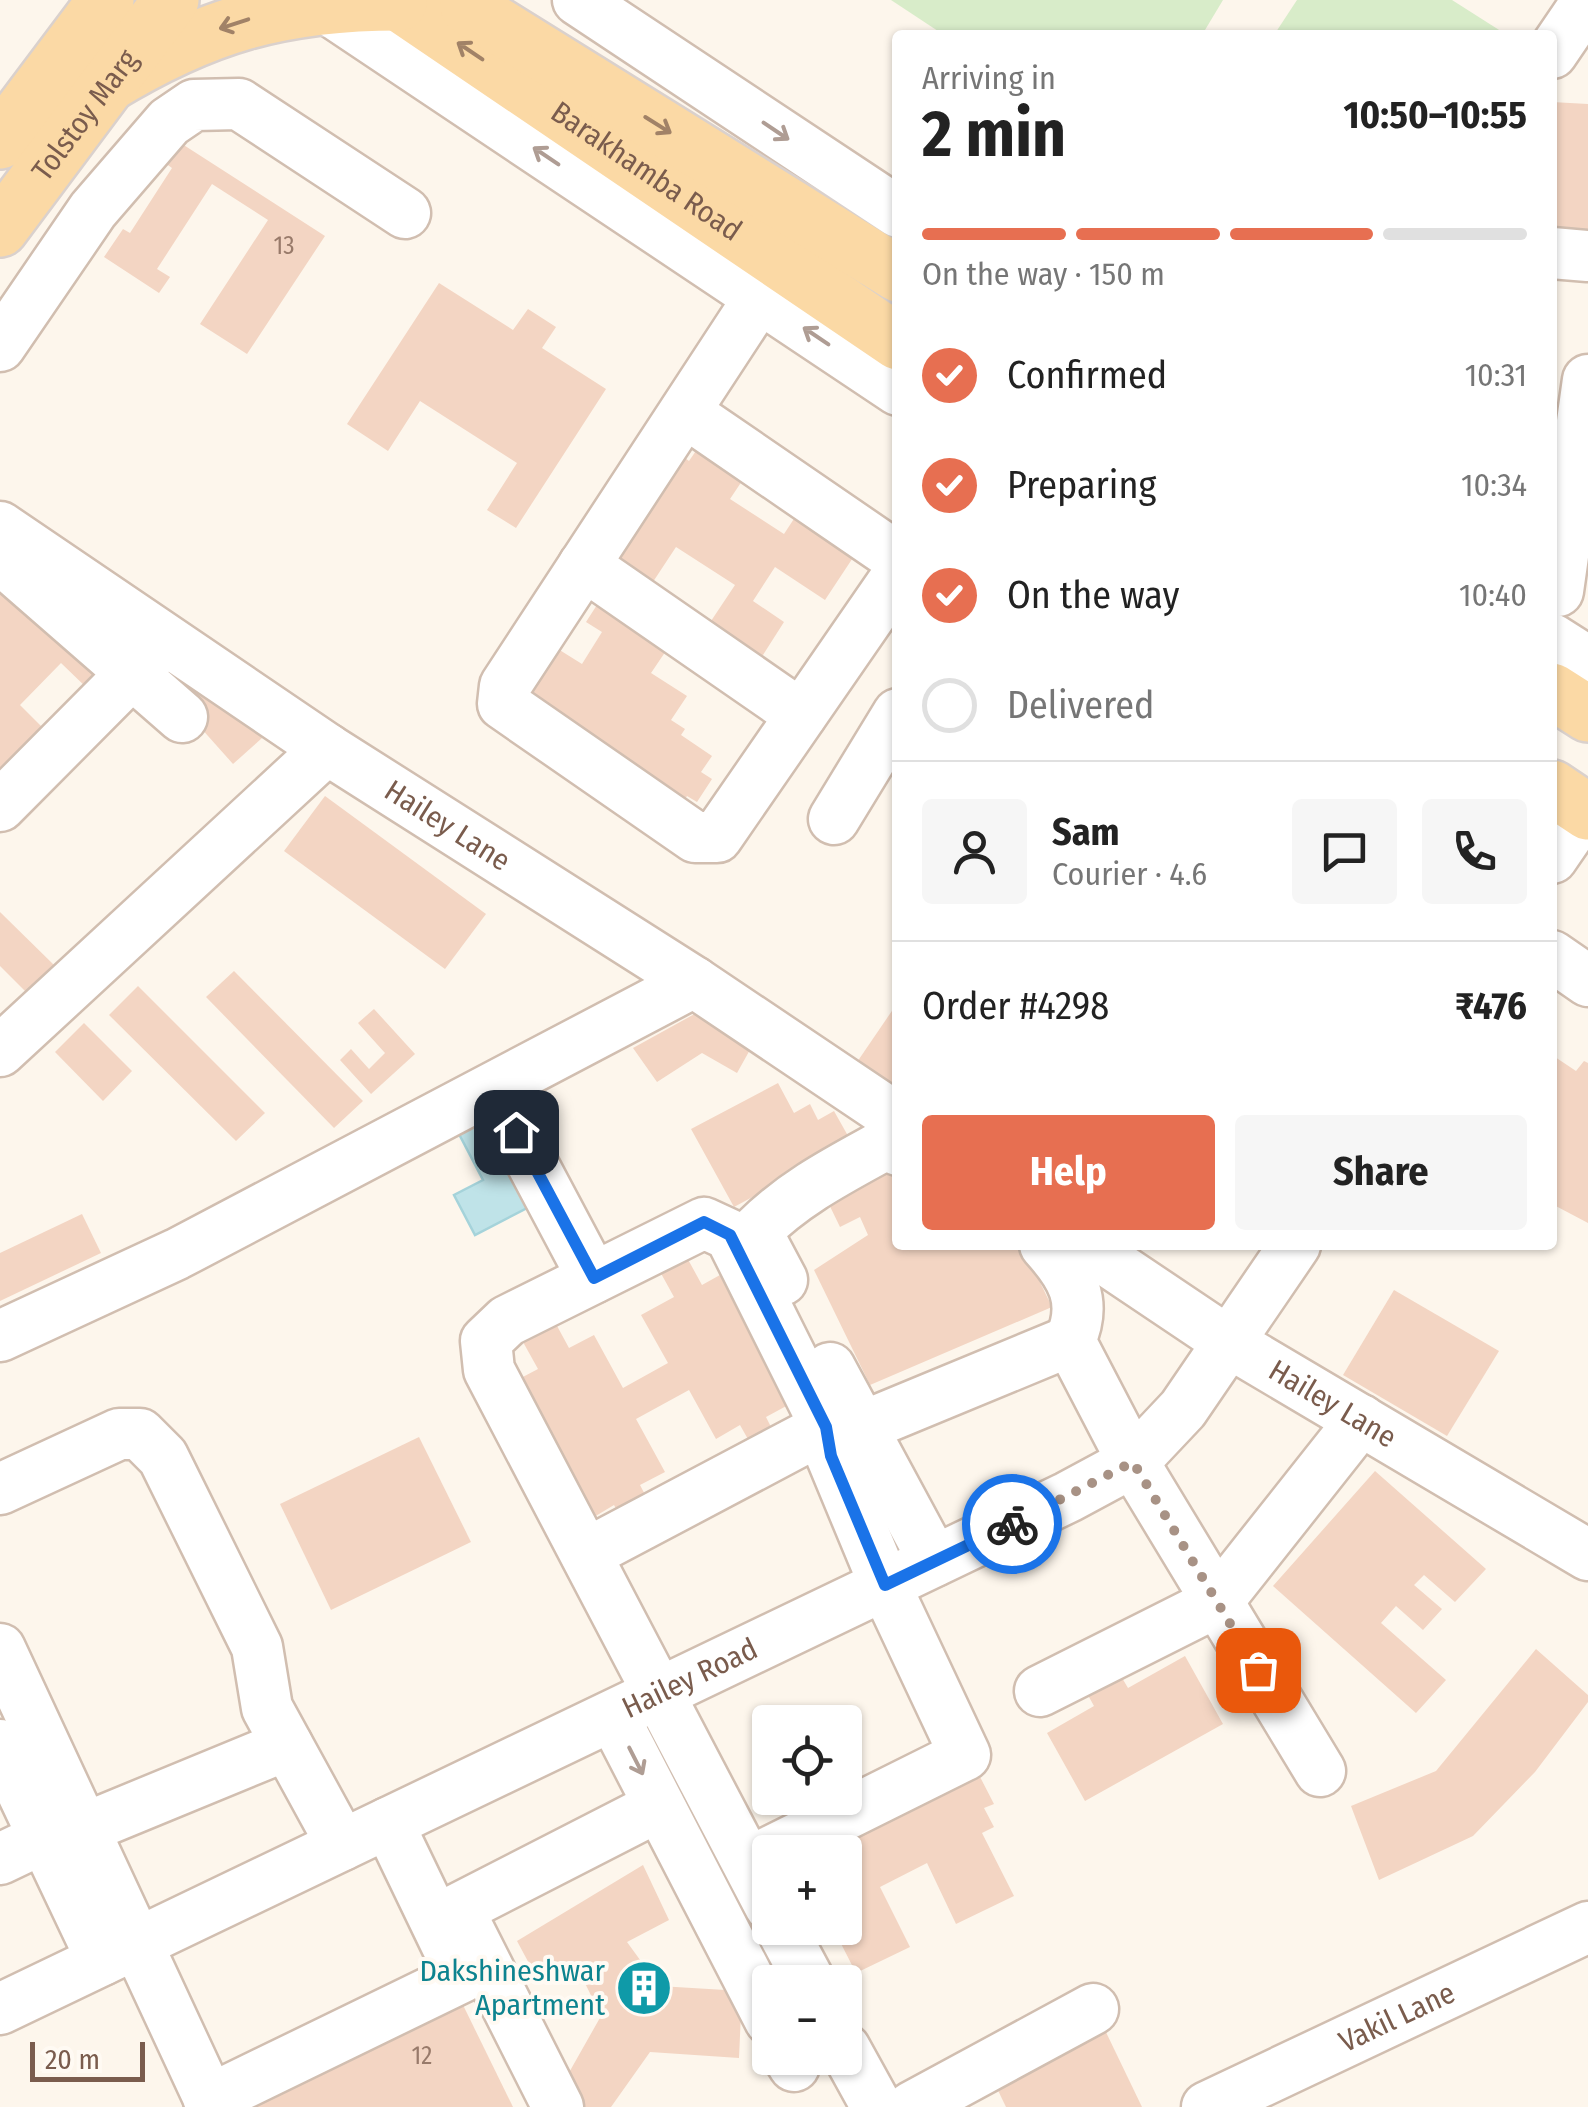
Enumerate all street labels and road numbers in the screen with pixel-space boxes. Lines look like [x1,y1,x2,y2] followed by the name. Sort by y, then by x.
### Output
[24,42,146,188] street label: Tolstoy Marg
[544,94,749,249] street label: Barakhamba Road
[378,772,517,879] street label: Hailey Lane
[1262,1352,1403,1455] street label: Hailey Lane
[616,1631,763,1726] street label: Hailey Road
[1333,1975,1461,2060] street label: Vakil Lane

